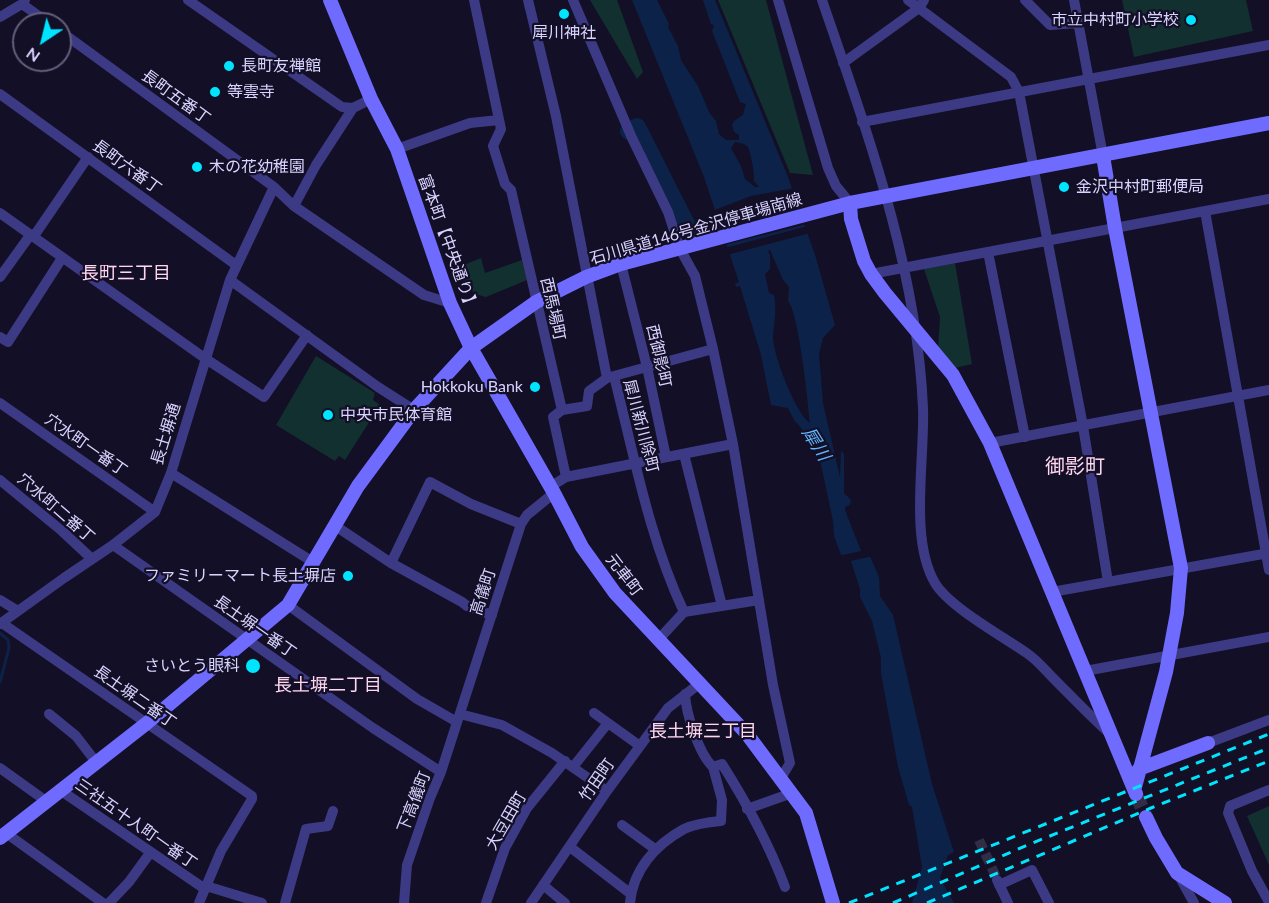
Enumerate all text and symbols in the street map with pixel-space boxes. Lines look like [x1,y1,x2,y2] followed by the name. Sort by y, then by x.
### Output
[557,7,571,21] marker: 犀川神社
[1051,10,1179,30] place label: 市立中村町小学校
[12,12,72,72] north arrow
[1184,13,1198,27] marker: 市立中村町小学校
[532,23,596,43] place label: 犀川神社
[22,44,43,67] text: N
[241,56,321,76] place label: 長町友禅館
[222,59,236,73] marker: 長町友禅館
[138,66,214,128] street label: 長町五番丁
[227,82,275,102] place label: 等雲寺
[208,85,222,99] marker: 等雲寺
[89,136,165,198] street label: 長町六番丁
[209,157,305,177] place label: 木の花幼稚園
[190,160,204,174] marker: 木の花幼稚園
[414,172,482,314] street label: 富本町【中央通り】
[1076,177,1204,197] place label: 金沢中村町郵便局
[1057,180,1071,194] marker: 金沢中村町郵便局
[588,189,804,269] street label: 石川県道146号金沢停車場南線
[81,262,171,284] district label: 長町三丁目
[536,276,570,342] street label: 西馬場町
[642,323,676,389] street label: 西御影町
[421,377,523,397] place label: Hokkoku Bank
[619,377,663,475] street label: 犀川新川除町
[528,380,542,394] marker: Hokkoku Bank
[147,401,185,467] street label: 長土塀通
[340,405,452,425] place label: 中央市民体育館
[321,408,335,422] marker: 中央市民体育館
[41,410,131,480] street label: 穴水町一番丁
[797,423,835,465] water label: 犀川
[1045,455,1105,479] district label: 御影町
[13,469,99,547] street label: 穴水町二番丁
[602,550,646,600] street label: 元車町
[144,566,336,586] place label: ファミリーマート長土塀店
[466,566,500,618] street label: 高儀町
[341,569,355,583] marker: ファミリーマート長土塀店
[210,592,300,662] street label: 長土塀一番丁
[144,656,240,676] place label: さいとう眼科
[244,657,262,675] marker: さいとう眼科
[90,662,180,732] street label: 長土塀二番丁
[274,674,382,696] district label: 長土塀二丁目
[649,720,757,742] district label: 長土塀三丁目
[575,755,619,805] street label: 竹田町
[394,769,434,835] street label: 下高儀町
[72,775,200,873] street label: 三社五十人町一番丁
[482,788,530,854] street label: 大豆田町

